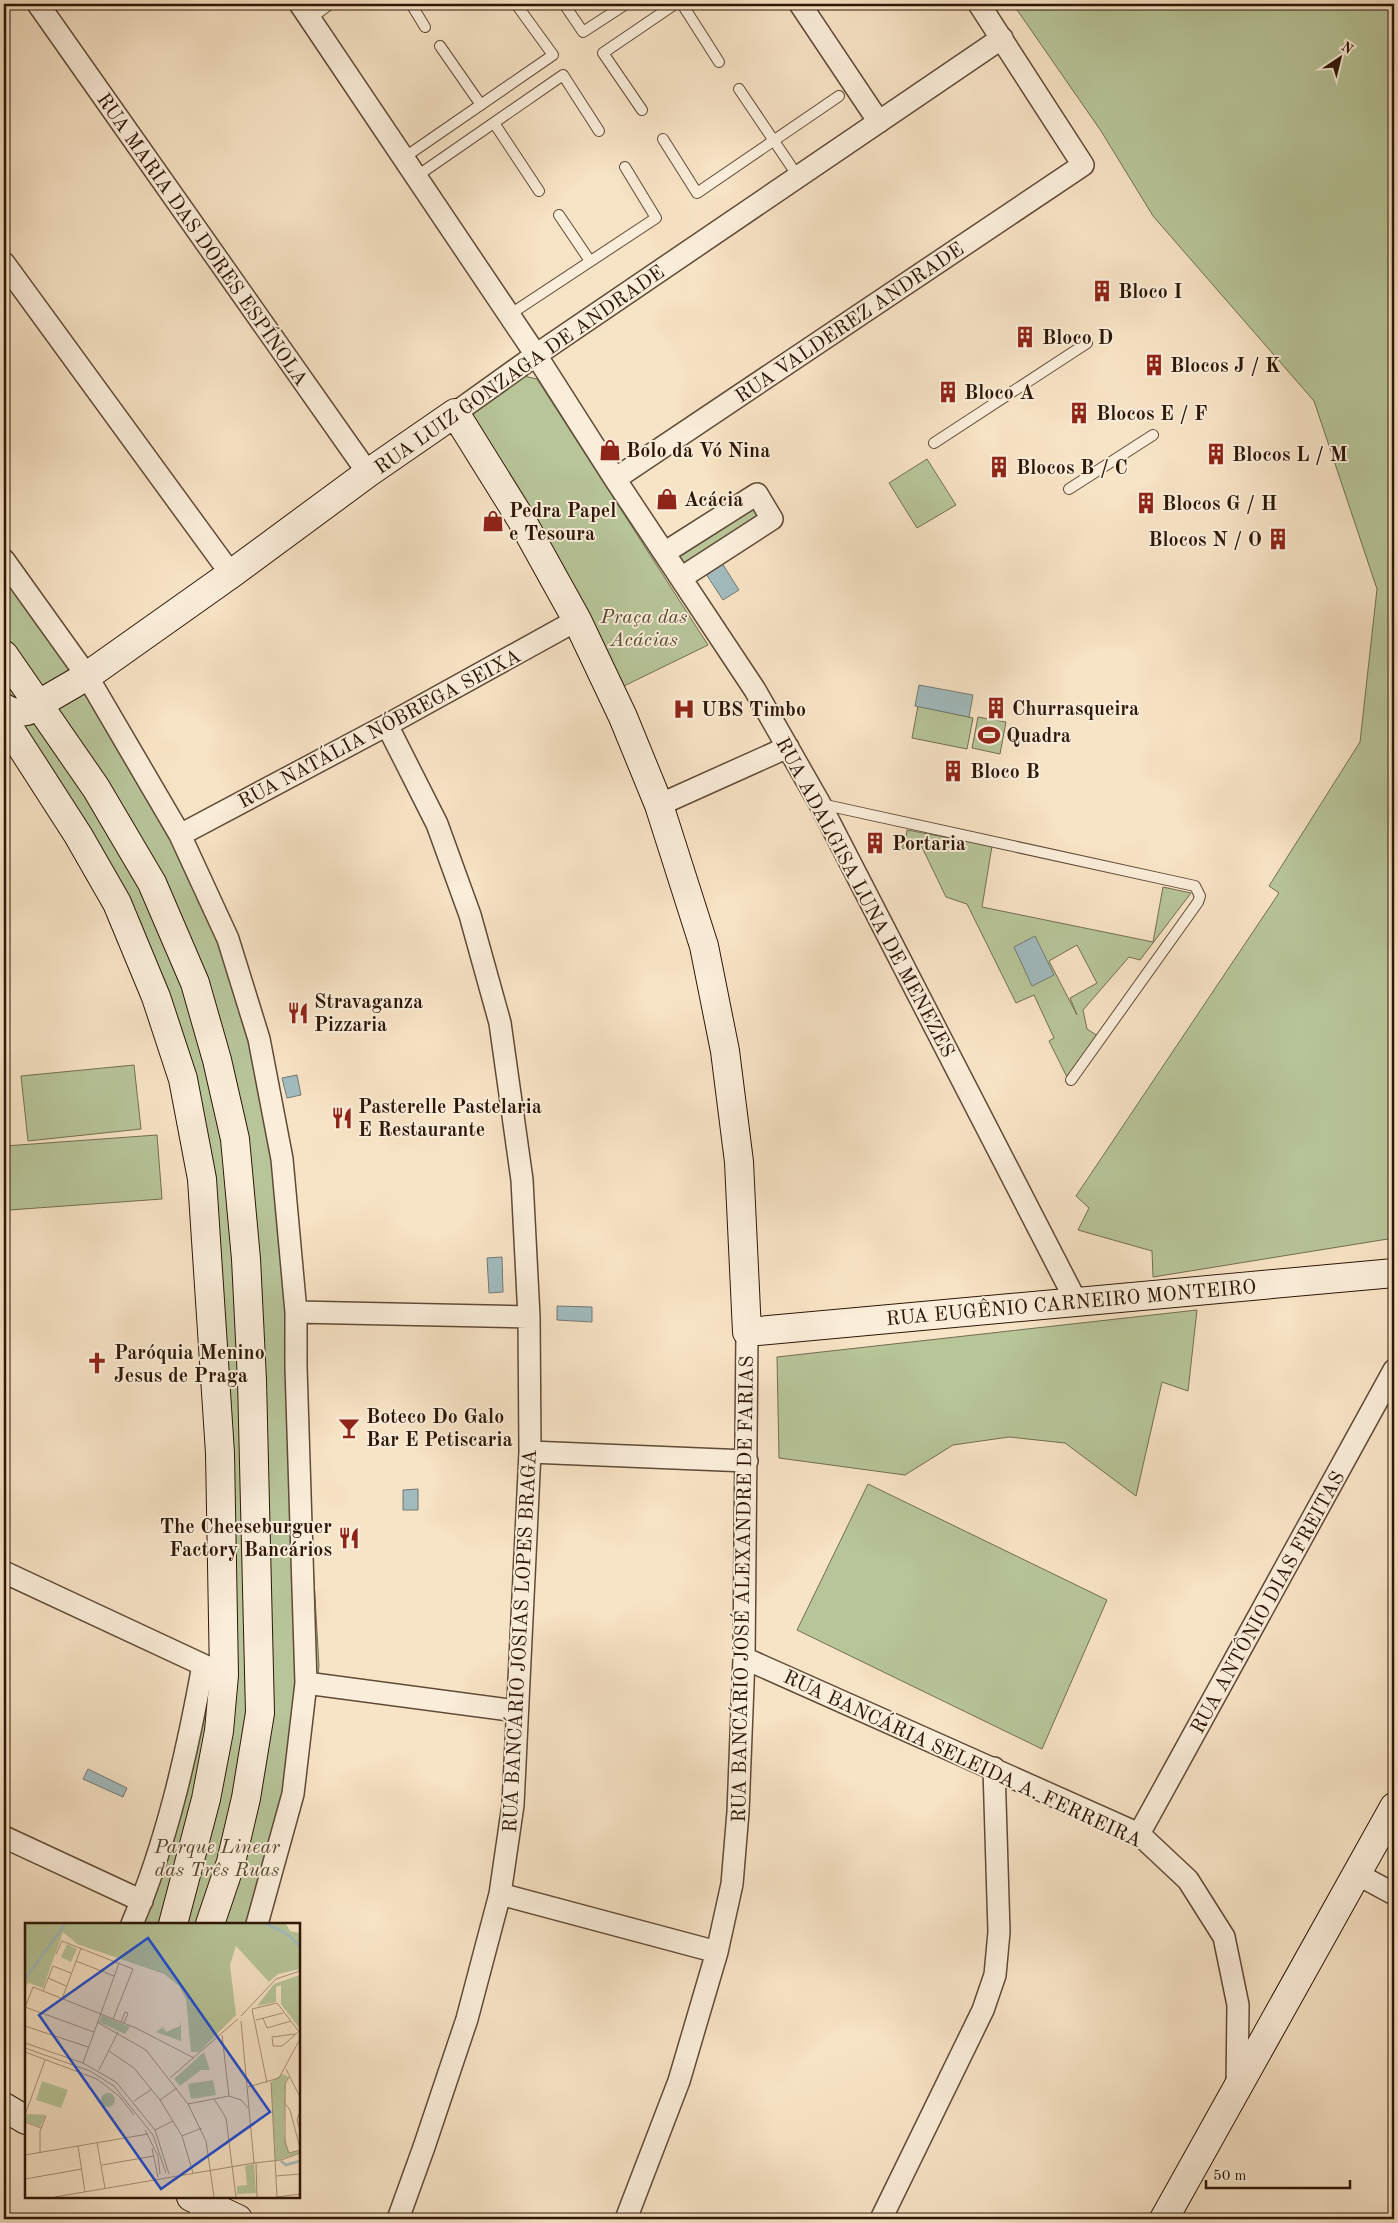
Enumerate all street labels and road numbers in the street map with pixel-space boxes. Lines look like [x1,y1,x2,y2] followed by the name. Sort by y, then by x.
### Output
[92,88,313,390] street label: RUA MARIA DAS DORES ESPÍNOLA
[732,240,968,408] street label: RUA VALDEREZ ANDRADE
[372,262,669,479] street label: RUA LUIZ GONZAGA DE ANDRADE
[233,643,525,813] street label: RUA NATÁLIA NÓBREGA SEIXA
[771,735,957,1061] street label: RUA ADALGISA LUNA DE MENEZES
[885,1275,1257,1330] street label: RUA EUGÊNIO CARNEIRO MONTEIRO
[727,1355,758,1823] street label: RUA BANCÁRIO JOSÉ ALEXANDRE DE FARIAS
[498,1449,541,1833] street label: RUA BANCÁRIO JOSIAS LOPES BRAGA
[1185,1467,1349,1738] street label: RUA ANTÔNIO DIAS FREITAS
[780,1665,1146,1852] street label: RUA BANCÁRIA SELEIDA A. FERREIRA

